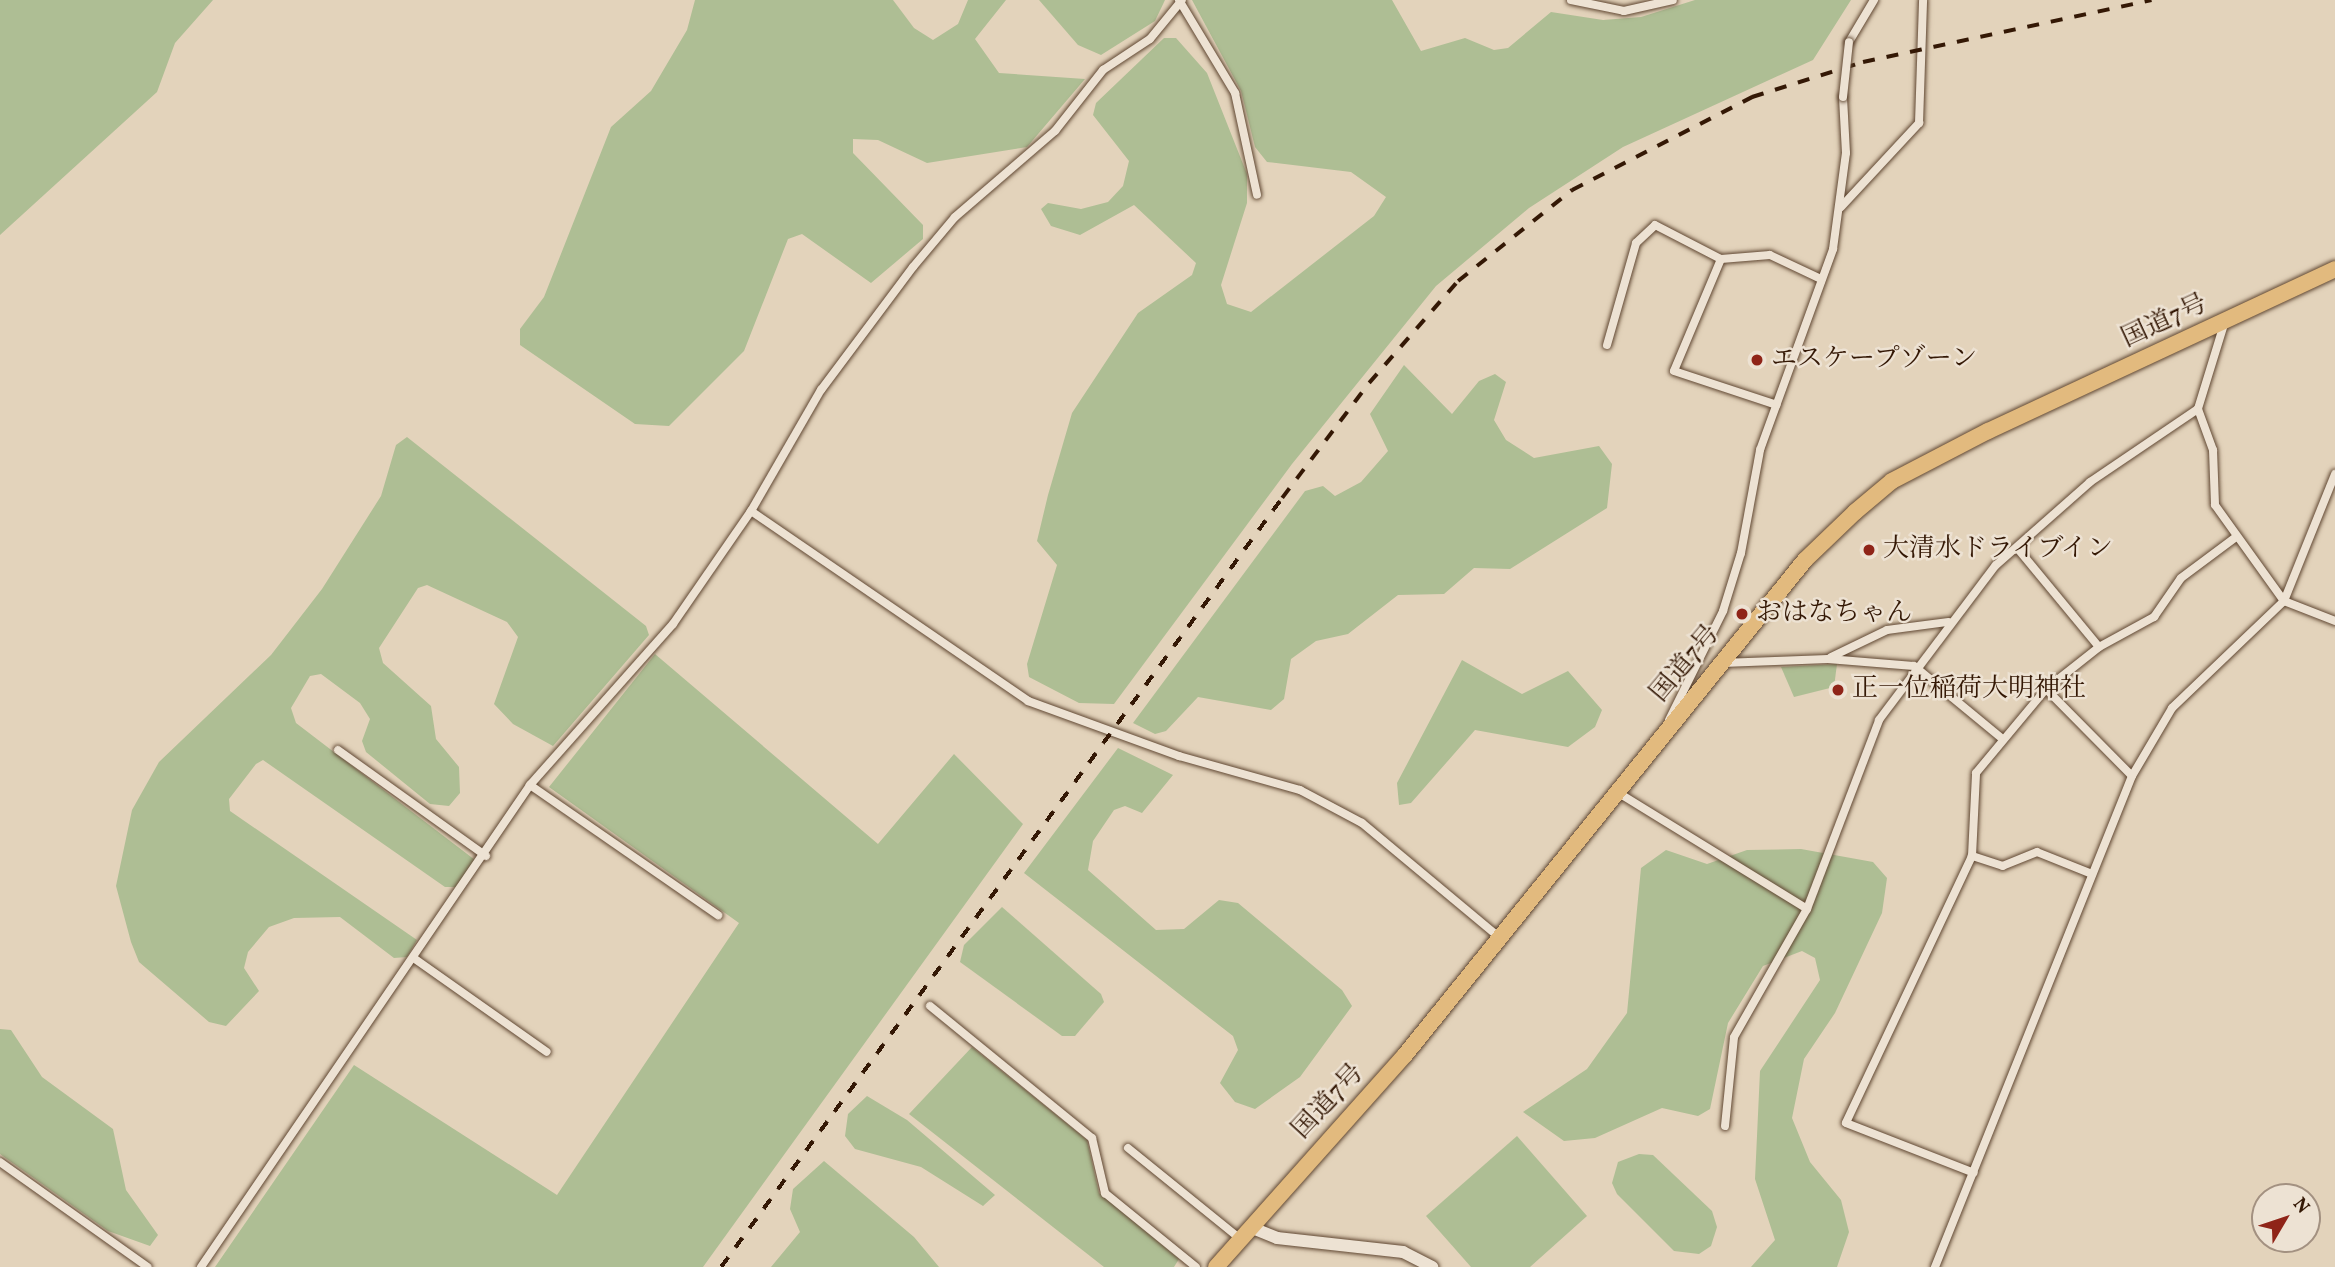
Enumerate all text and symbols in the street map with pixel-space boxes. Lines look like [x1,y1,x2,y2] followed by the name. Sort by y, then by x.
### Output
[2117,289,2213,355] street label: 国道7号
[1771,344,1979,376] place label: エスケープゾーン
[1749,352,1765,368] marker: エスケープゾーン
[1883,534,2117,566] place label: 大清水ドライブイン
[1861,542,1877,558] marker: 大清水ドライブイン
[1756,598,1912,630] place label: おはなちゃん
[1734,606,1750,622] marker: おはなちゃん
[1645,619,1727,709] street label: 国道7号
[1852,674,2086,706] place label: 正一位稲荷大明神社
[1830,682,1846,698] marker: 正一位稲荷大明神社
[1287,1058,1371,1146] street label: 国道7号
[2251,1183,2321,1253] north arrow
[2286,1192,2315,1220] text: N

